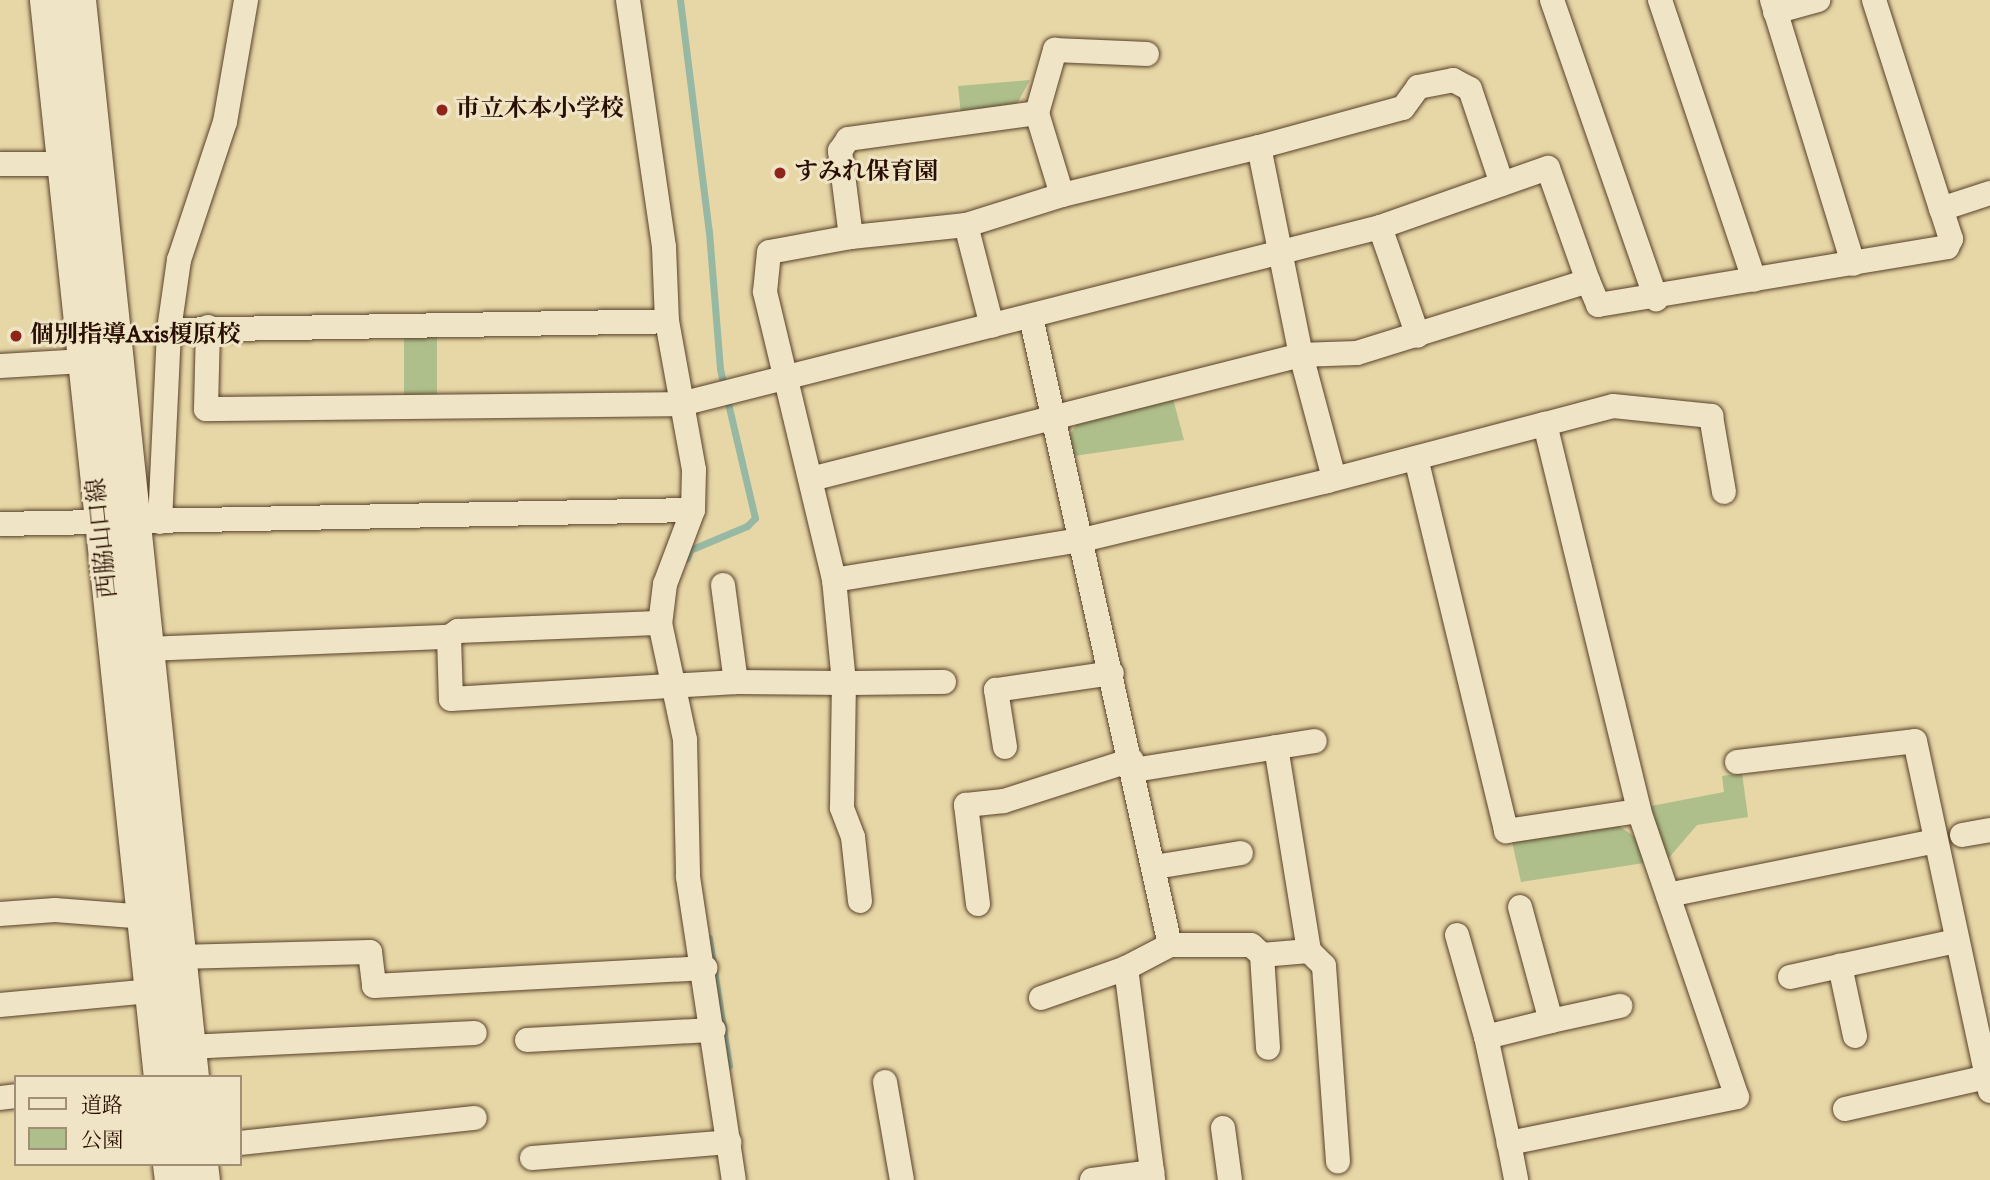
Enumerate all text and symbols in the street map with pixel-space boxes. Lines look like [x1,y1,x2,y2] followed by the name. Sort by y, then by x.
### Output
[456,96,624,124] place label: 市立木本小学校
[434,102,450,118] marker: 市立木本小学校
[794,159,938,187] place label: すみれ保育園
[772,165,788,181] marker: すみれ保育園
[30,322,241,350] place label: 個別指導Axis榎原校
[8,328,24,344] marker: 個別指導Axis榎原校
[82,477,124,599] street label: 西脇山口線
[14,1075,242,1166] legend
[81,1093,123,1120] text: 道路
[81,1128,123,1155] text: 公園

